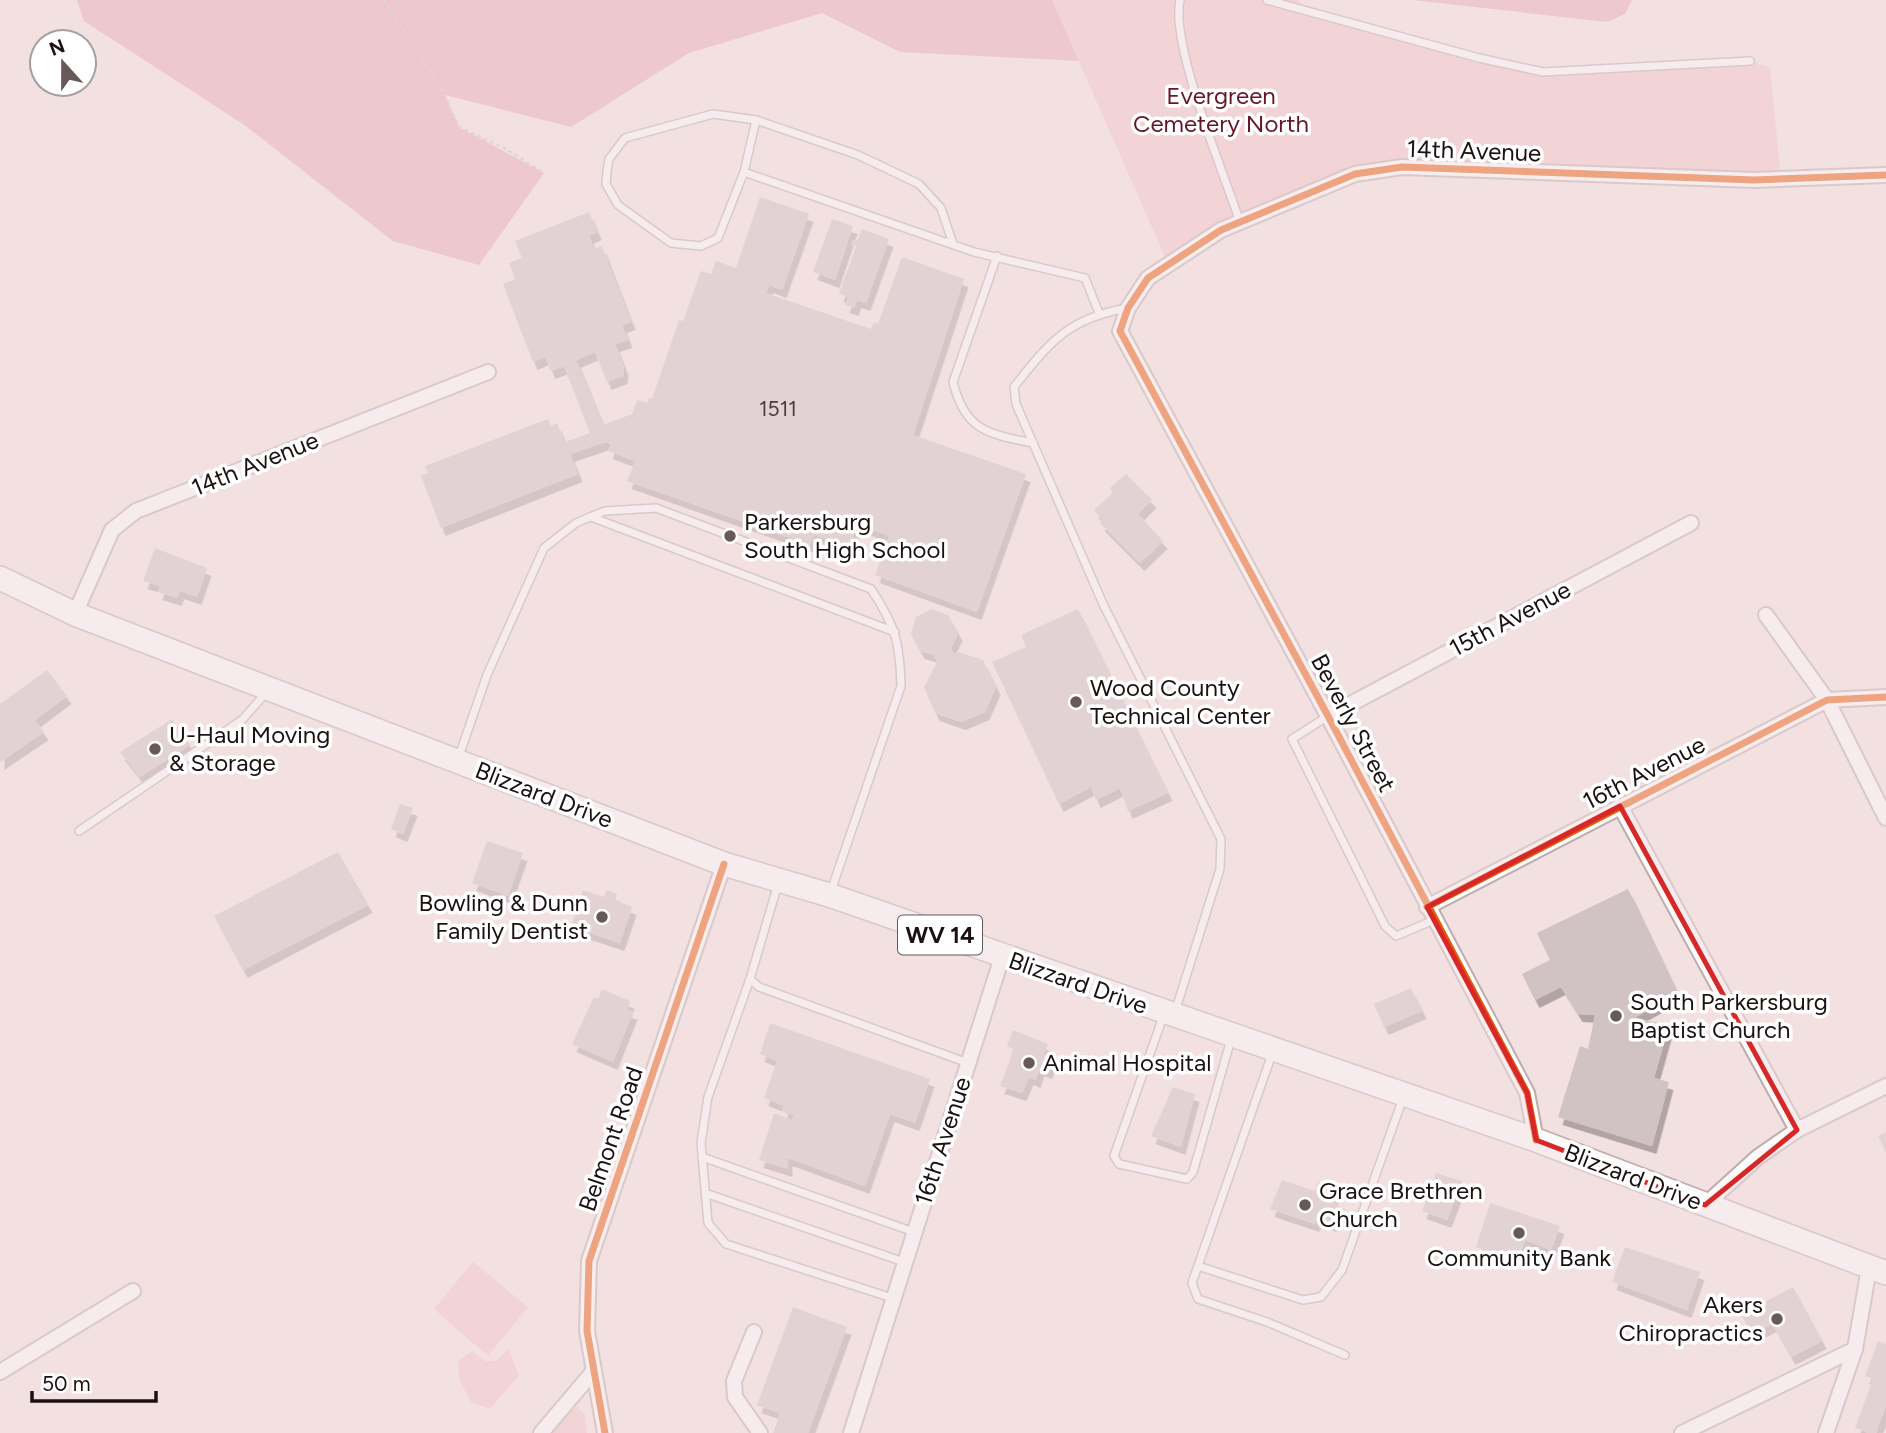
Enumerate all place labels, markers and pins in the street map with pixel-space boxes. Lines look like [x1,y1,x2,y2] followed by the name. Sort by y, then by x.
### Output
[744,507,946,564] place label: Parkersburg South High School
[722,528,738,544] marker: Parkersburg South High School
[1090,673,1271,730] place label: Wood County Technical Center
[1068,694,1084,710] marker: Wood County Technical Center
[169,720,330,777] place label: U-Haul Moving & Storage
[147,741,163,757] marker: U-Haul Moving & Storage
[419,888,588,945] place label: Bowling & Dunn Family Dentist
[594,909,610,925] marker: Bowling & Dunn Family Dentist
[1630,987,1828,1044] place label: South Parkersburg Baptist Church
[1608,1008,1624,1024] marker: South Parkersburg Baptist Church
[1043,1048,1212,1077] place label: Animal Hospital
[1021,1055,1037,1071] marker: Animal Hospital
[1319,1176,1483,1233] place label: Grace Brethren Church
[1297,1197,1313,1213] marker: Grace Brethren Church
[1511,1225,1527,1241] marker: Community Bank
[1427,1243,1611,1272] place label: Community Bank
[1618,1290,1763,1347] place label: Akers Chiropractics
[1769,1311,1785,1327] marker: Akers Chiropractics

